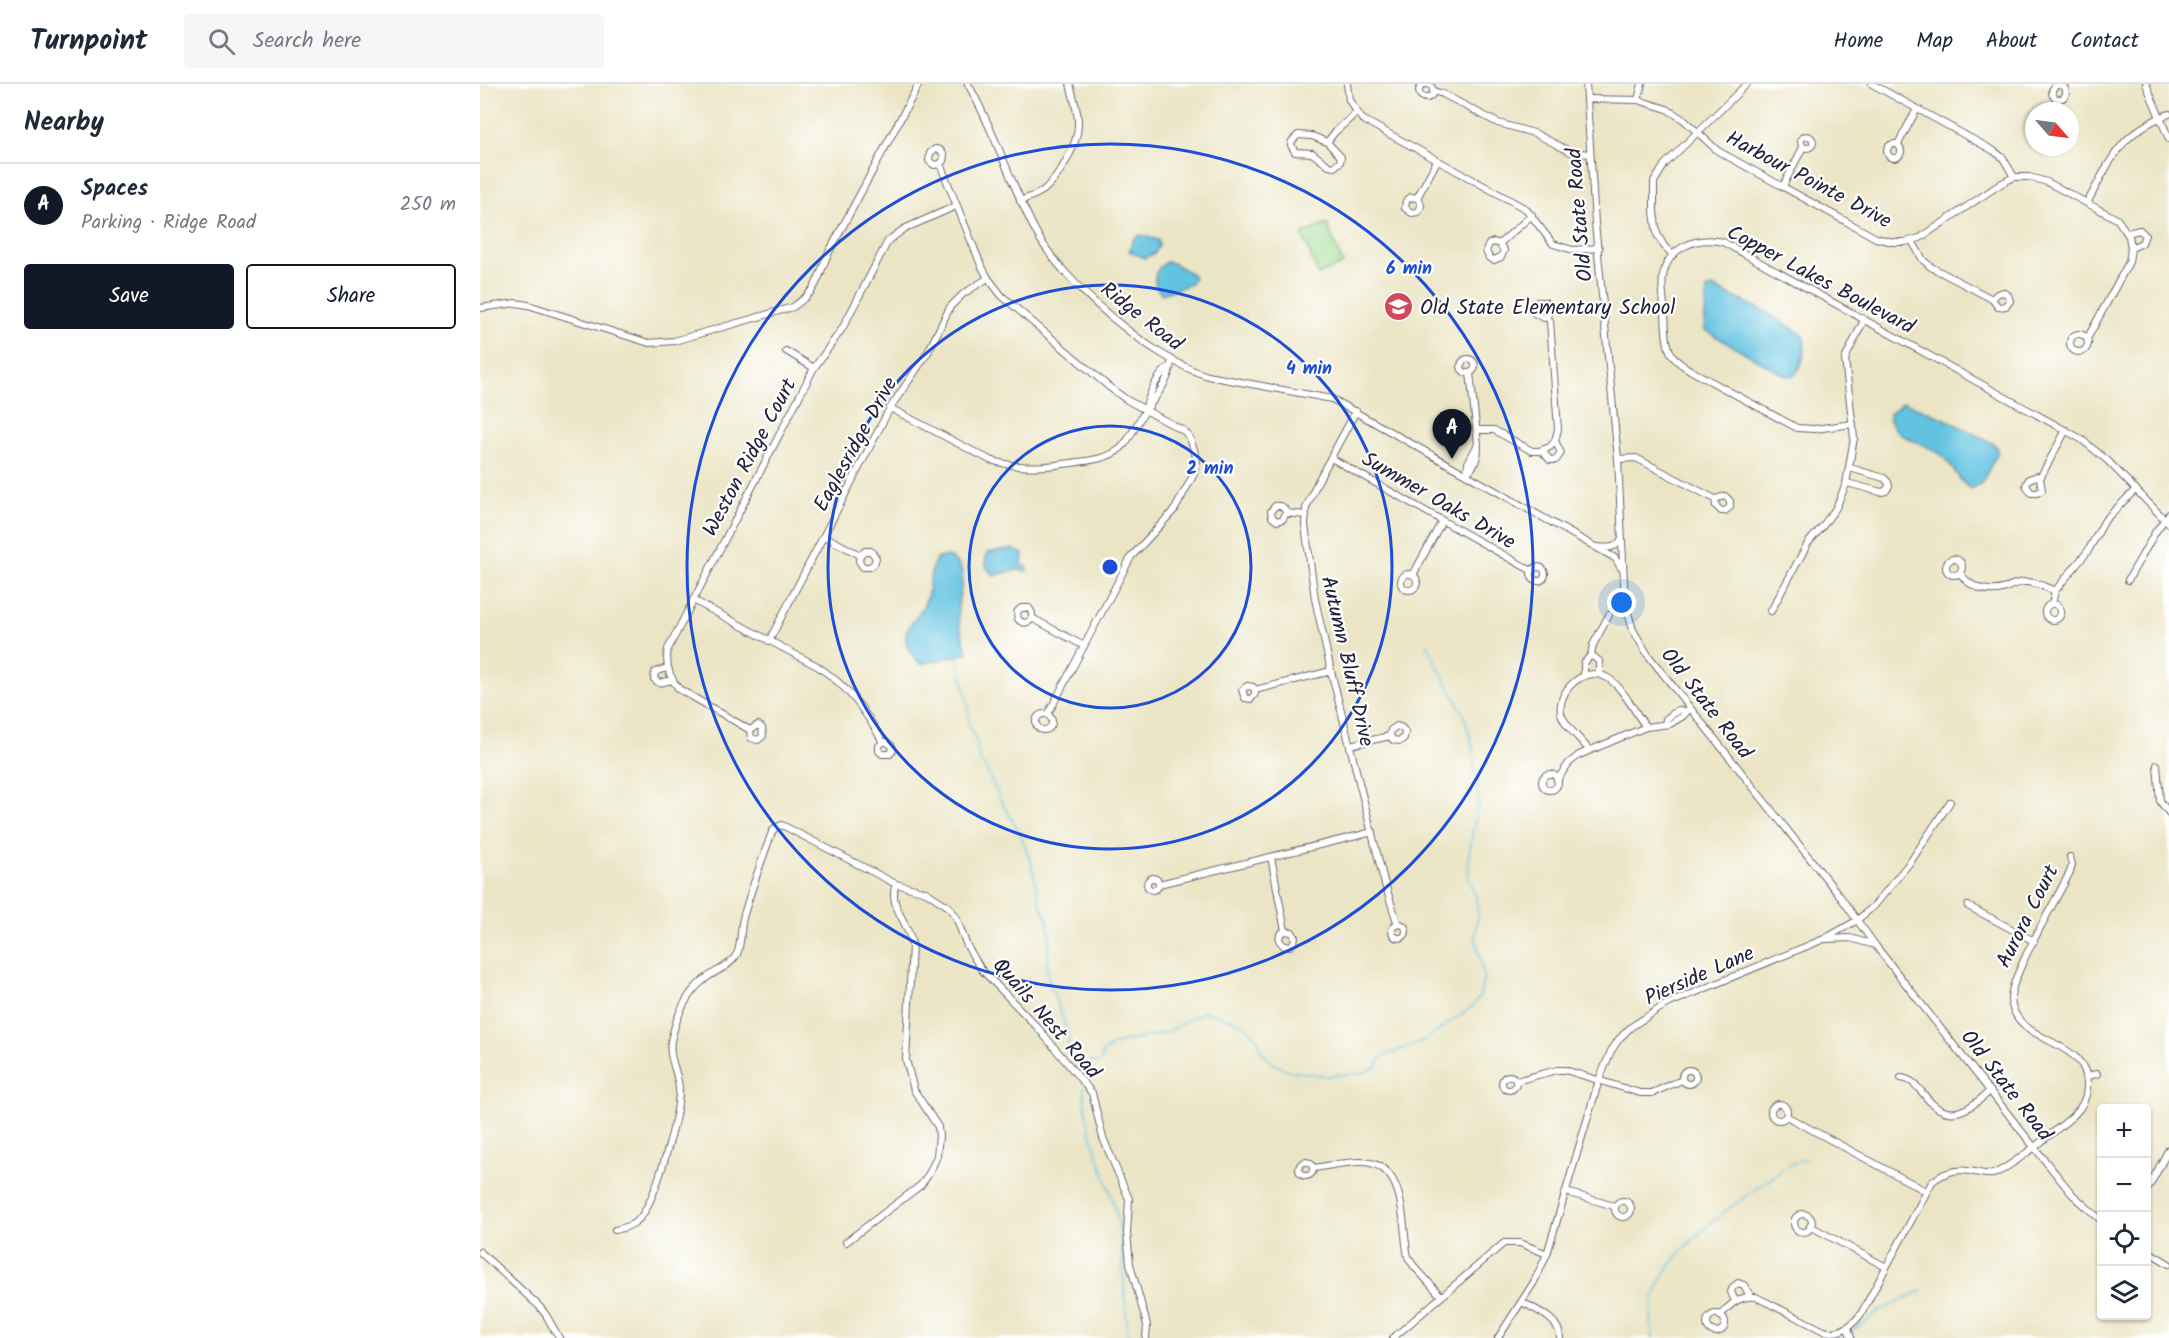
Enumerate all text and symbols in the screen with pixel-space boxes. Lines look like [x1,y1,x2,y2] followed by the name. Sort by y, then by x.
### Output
[184,14,604,68] search box
[30,19,148,64] text: Turnpoint
[253,24,361,59] text: Search here
[205,25,238,58] icon: search
[1834,25,1883,58] text: Home
[1916,25,1953,58] text: Map
[1986,25,2037,58] text: About
[2070,25,2139,58] text: Contact
[24,102,104,144] text: Nearby
[2025,102,2079,156] north arrow
[1719,123,1898,238] street label: Harbour Pointe Drive
[1558,146,1603,283] street label: Old State Road
[81,172,148,207] text: Spaces
[37,189,50,221] text: A
[400,189,456,221] text: 250 m
[81,207,256,239] text: Parking · Ridge Road
[1720,217,1921,344] street label: Copper Lakes Boulevard
[1386,255,1432,284] text: 6 min
[24,264,234,329] button: Save
[246,264,456,329] button: Share
[1092,274,1190,361] street label: Ridge Road
[1383,291,1415,323] school or university icon: Old State Elementary School
[1420,292,1675,325] place label: Old State Elementary School
[1286,355,1332,384] text: 4 min
[806,371,907,518] street label: Eaglesridge Drive
[695,372,806,543] street label: Weston Ridge Court
[1432,410,1472,459] pin: A
[1355,444,1522,559] street label: Summer Oaks Drive
[1187,455,1233,484] text: 2 min
[1100,557,1120,577] centre of rings
[1311,573,1382,750] street label: Autumn Bluff Drive
[1607,588,1636,617] your location
[1652,641,1760,767] street label: Old State Road
[1988,859,2069,974] street label: Aurora Court
[1639,937,1760,1015] street label: Pierside Lane
[983,951,1109,1088] street label: Quails Nest Road
[1952,1023,2060,1149] street label: Old State Road
[2097,1104,2151,1320] map controls
[2097,1104,2151,1158] button: +
[2097,1158,2151,1212] button: −
[2097,1212,2151,1266] button: locate
[2097,1266,2151,1320] button: layers

